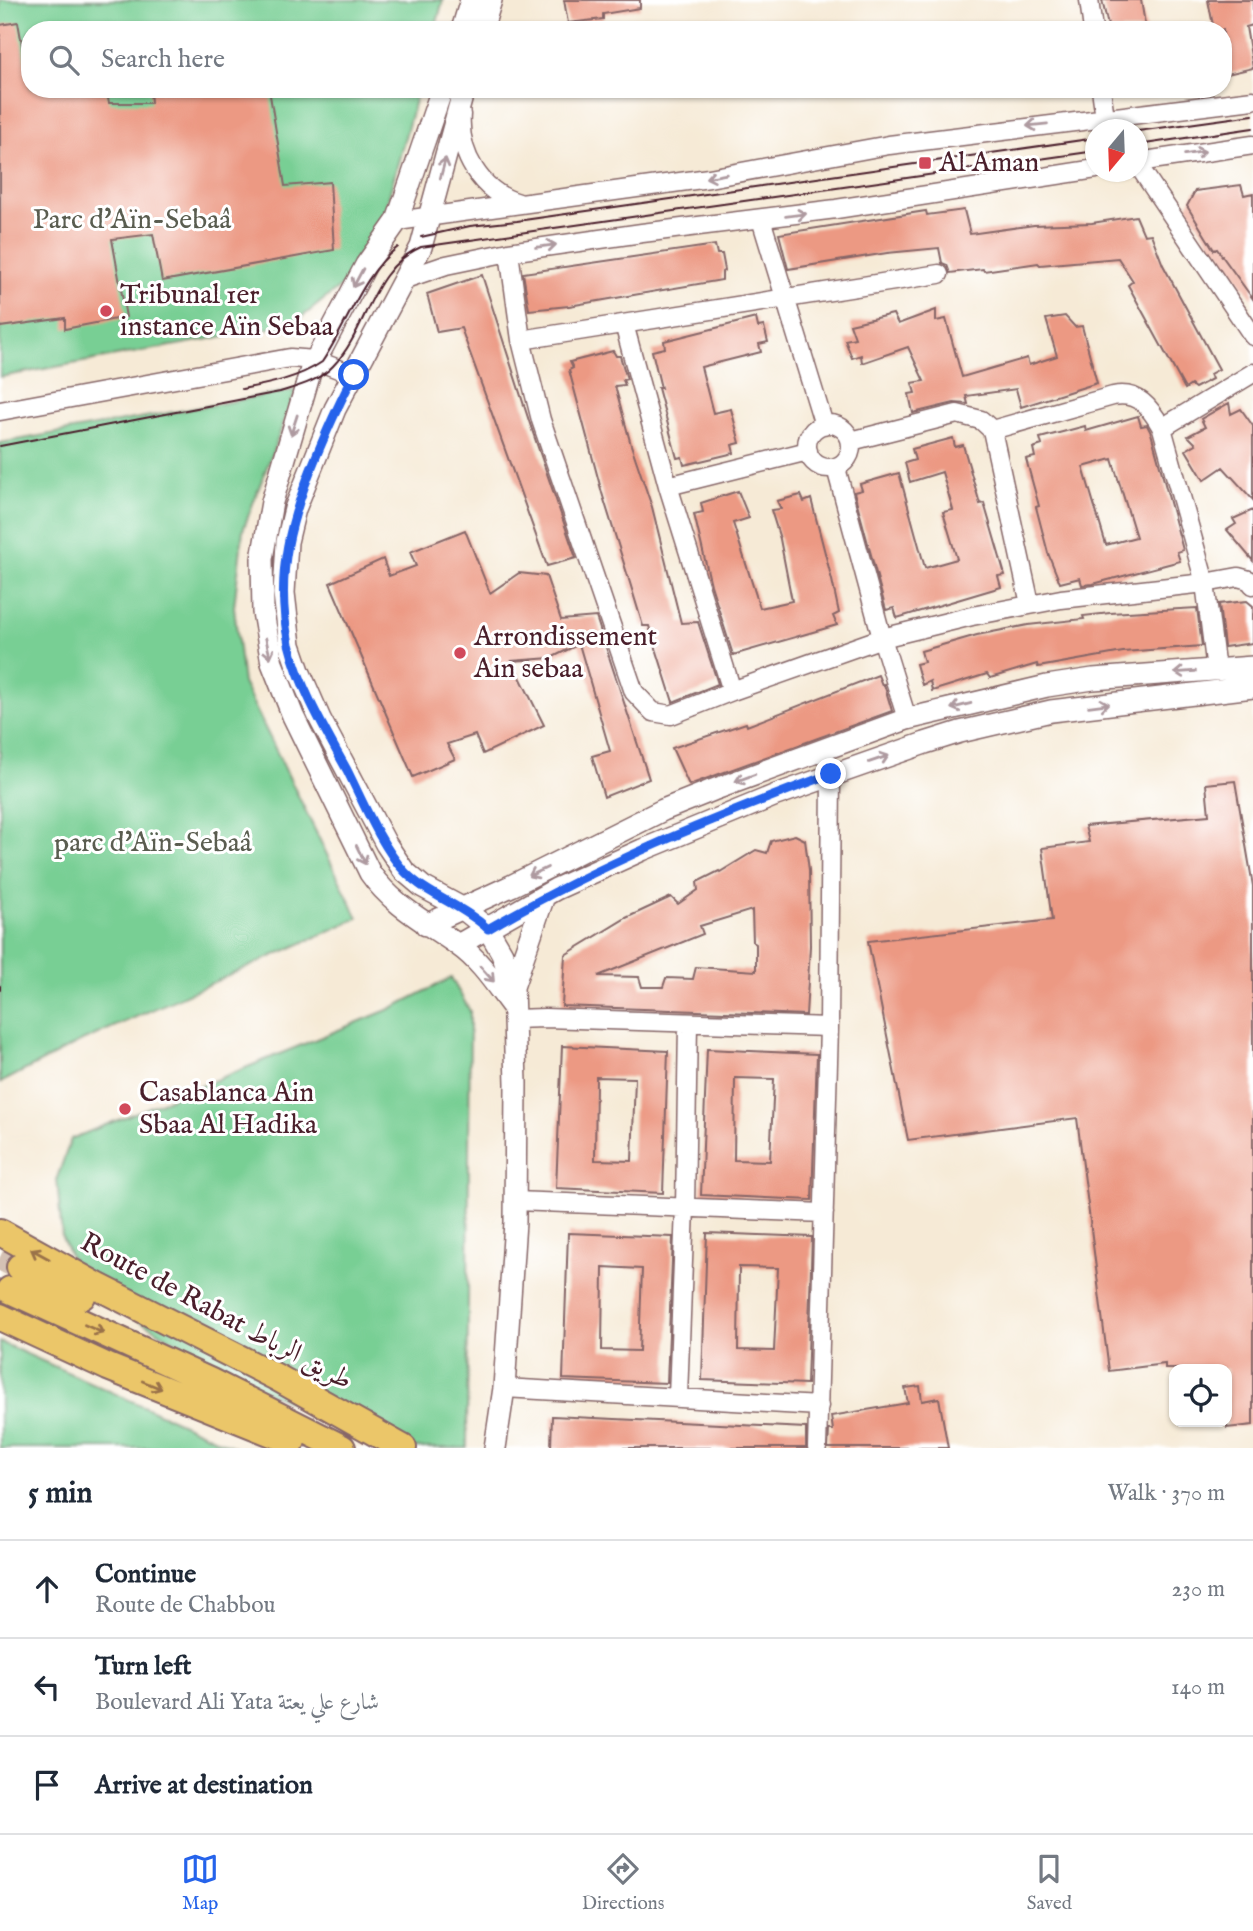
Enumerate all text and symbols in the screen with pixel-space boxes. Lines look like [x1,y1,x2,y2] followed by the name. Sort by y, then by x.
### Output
[21,21,1232,98] search box
[45,41,83,79] icon: search
[101,43,225,76] text: Search here
[1026,119,1049,132] one-way arrow
[1085,119,1148,182] north arrow
[938,146,1039,181] place label: Al Aman
[1183,146,1206,159] one-way arrow
[917,155,933,171] marker: Al Aman
[437,158,450,180] one-way arrow
[705,170,728,184] one-way arrow
[33,203,232,238] park label: Parc d'Aïn-Sebaâ
[784,208,807,221] one-way arrow
[534,240,557,253] one-way arrow
[351,267,365,287] one-way arrow
[120,278,335,345] place label: Tribunal 1er instance Aïn Sebaa
[98,303,114,319] marker: Tribunal 1er instance Aïn Sebaa
[338,359,369,390] route start
[287,414,300,436] one-way arrow
[473,620,658,687] place label: Arrondissement Ain sebaa
[262,636,275,659] one-way arrow
[452,645,468,661] marker: Arrondissement Ain sebaa
[1174,666,1197,679] one-way arrow
[1087,698,1110,711] one-way arrow
[950,700,972,713] one-way arrow
[867,751,889,764] one-way arrow
[815,758,846,789] route end
[735,773,757,785] one-way arrow
[54,826,253,861] park label: parc d'Aïn-Sebaâ
[355,844,369,865] one-way arrow
[528,866,549,880] one-way arrow
[479,965,495,983] one-way arrow
[139,1076,318,1143] place label: Casablanca Ain Sbaa Al Hadika
[117,1101,133,1117] marker: Casablanca Ain Sbaa Al Hadika
[74,1225,358,1399] street label: Route de Rabat طريق الرباط
[30,1247,51,1261] one-way arrow
[82,1323,104,1336] one-way arrow
[1169,1364,1232,1427] map controls
[1169,1364,1232,1427] button: locate
[140,1379,162,1392] one-way arrow
[28,1475,93,1513] text: 5 min
[1107,1479,1225,1508] text: Walk · 370 m
[95,1558,196,1591] text: Continue
[28,1570,66,1608] icon: ahead
[1172,1575,1225,1604] text: 230 m
[95,1591,275,1620] text: Route de Chabbou
[95,1650,192,1683] text: Turn left
[28,1668,66,1706] icon: left
[1171,1673,1225,1702] text: 140 m
[95,1688,379,1717] text: Boulevard Ali Yata شارع علي يعتة
[28,1766,66,1804] icon: arrive
[95,1769,313,1802] text: Arrive at destination
[181,1850,219,1916] tab: Map
[582,1850,664,1916] tab: Directions
[1027,1850,1072,1916] tab: Saved

